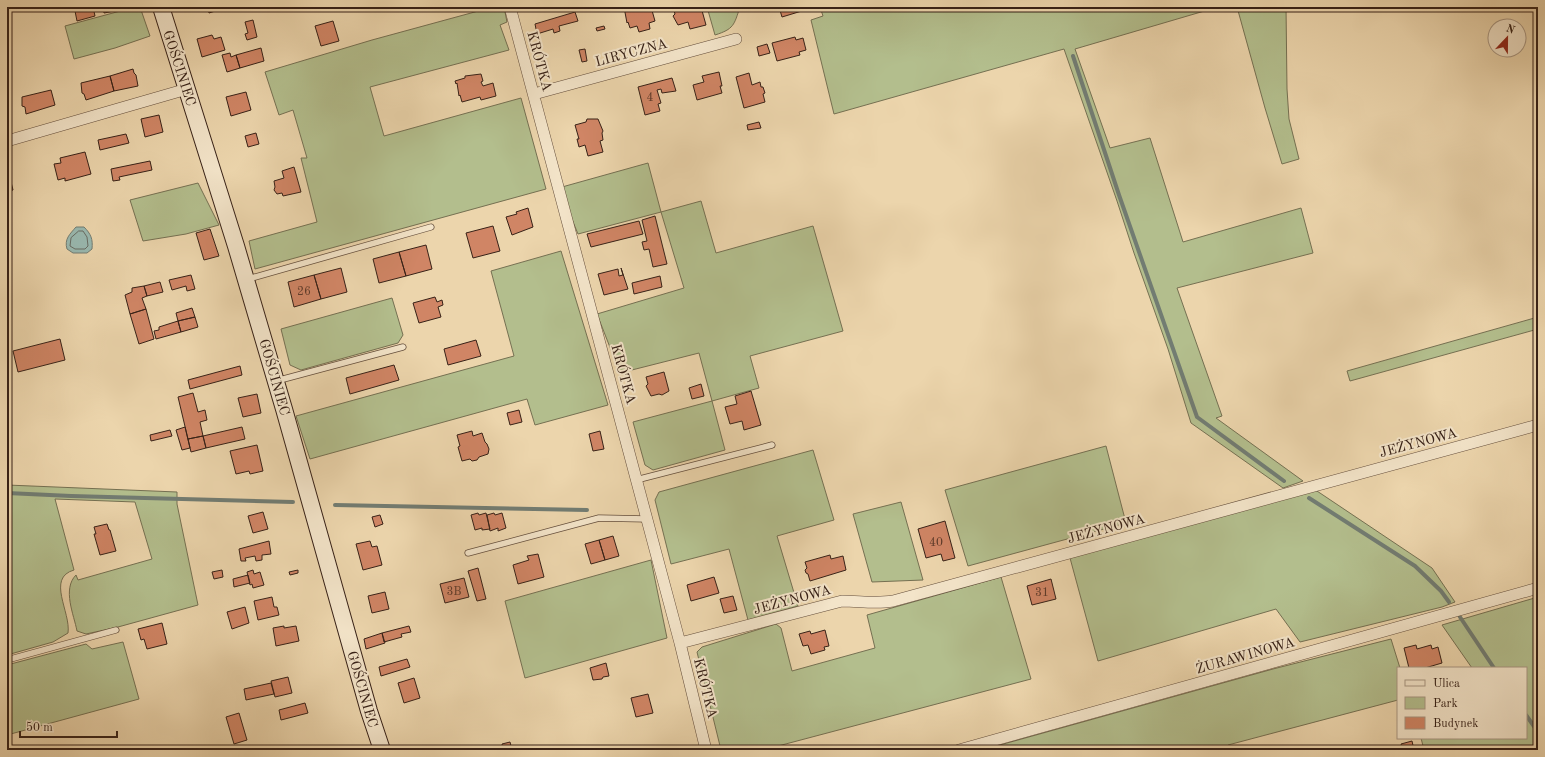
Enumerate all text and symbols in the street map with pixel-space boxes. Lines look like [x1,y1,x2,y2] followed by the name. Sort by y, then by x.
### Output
[1487,18,1527,58] north arrow
[1504,23,1517,37] text: N
[160,27,202,108] street label: GOŚCINIEC
[524,29,558,93] street label: KRÓTKA
[594,37,669,69] street label: LIRYCZNA
[647,92,654,104] house number: 4
[297,286,311,298] house number: 26
[256,336,295,417] street label: GOŚCINIEC
[608,342,642,406] street label: KRÓTKA
[1377,423,1459,460] street label: JEŻYNOWA
[1065,509,1147,546] street label: JEŻYNOWA
[929,537,943,549] house number: 40
[751,580,833,617] street label: JEŻYNOWA
[446,586,462,598] house number: 3B
[1035,587,1049,599] house number: 31
[1193,632,1297,677] street label: ŻURAWINOWA
[344,648,383,729] street label: GOŚCINIEC
[691,656,723,720] street label: KRÓTKA
[1397,667,1527,739] legend
[1433,678,1460,690] text: Ulica
[1433,698,1458,710] text: Park
[20,713,117,739] scale bar
[1433,718,1479,730] text: Budynek
[26,721,53,734] text: 50 m

